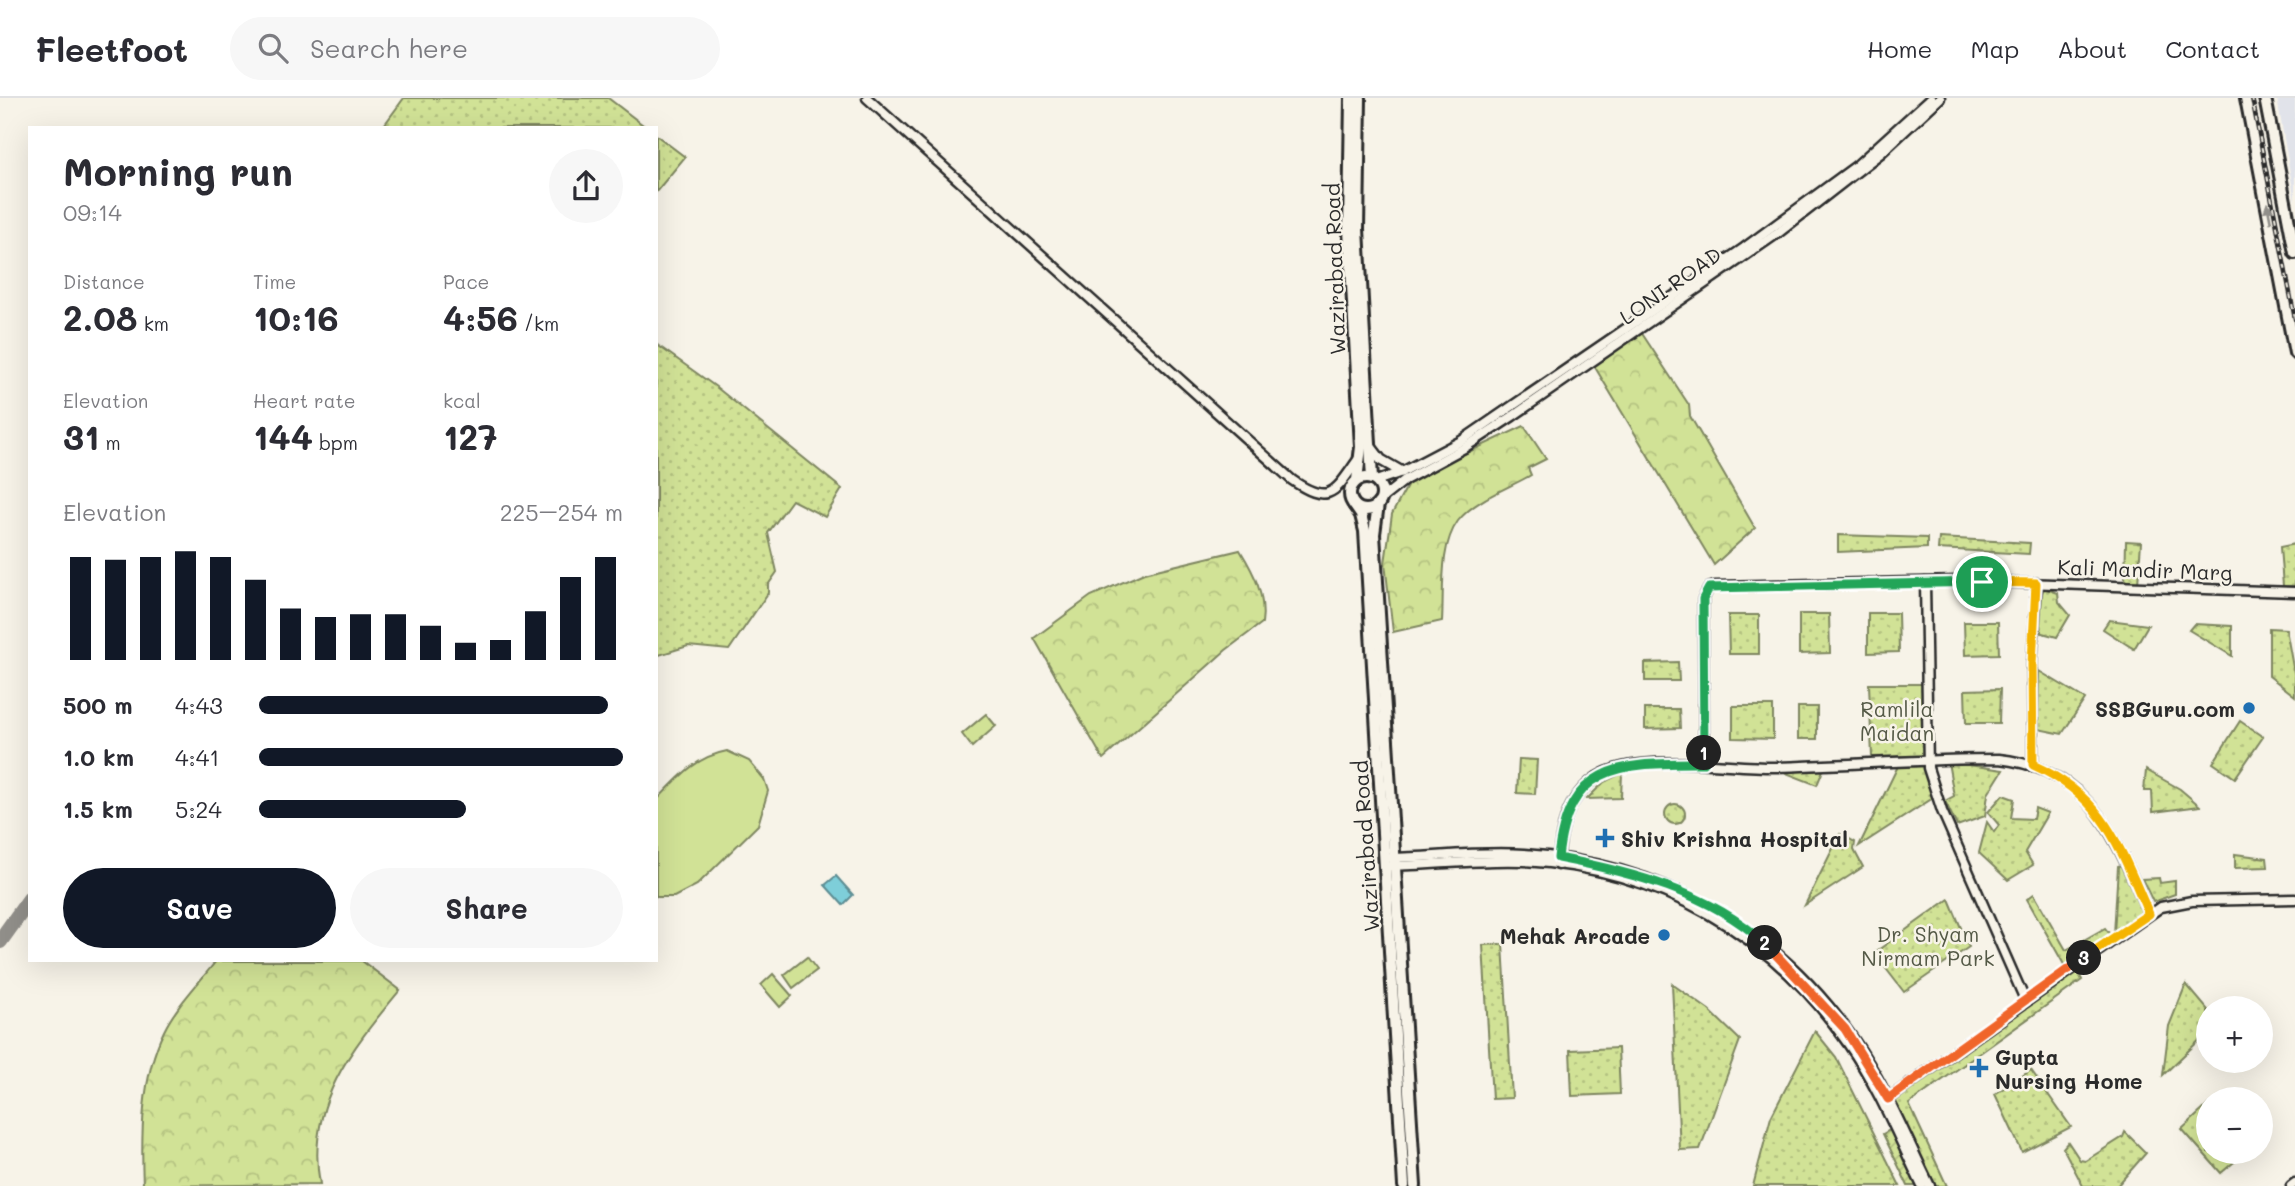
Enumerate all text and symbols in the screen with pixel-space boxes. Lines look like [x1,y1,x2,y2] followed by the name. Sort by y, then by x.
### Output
[230,17,720,80] search box
[35,27,188,70] text: Fleetfoot
[254,29,292,67] icon: search
[310,31,468,65] text: Search here
[1867,33,1932,64] text: Home
[1970,33,2019,64] text: Map
[2057,33,2127,64] text: About
[2165,33,2260,64] text: Contact
[63,146,293,196] text: Morning run
[549,149,623,223] button: share
[1318,183,1350,355] street label: Wazirabad Road
[63,197,122,227] text: 09:14
[2263,202,2274,224] one-way arrow
[1614,240,1726,330] street label: LONI ROAD
[63,269,145,294] text: Distance
[253,269,296,294] text: Time
[443,269,489,294] text: Pace
[63,294,138,340] text: 2.08
[253,294,339,340] text: 10:16
[443,294,518,340] text: 4:56
[138,311,169,336] text: km
[518,311,559,336] text: /km
[63,388,148,413] text: Elevation
[253,388,356,413] text: Heart rate
[443,388,481,413] text: kcal
[63,413,100,459] text: 31
[253,413,313,459] text: 144
[443,413,498,459] text: 127
[100,430,121,455] text: m
[313,430,358,455] text: bpm
[63,497,166,527] text: Elevation
[500,497,623,527] text: 225–254 m
[1952,552,2012,612] pin
[2057,552,2233,586] street label: Kali Mandir Marg
[1963,563,2001,601] icon: arrive
[63,690,133,720] text: 500 m
[175,690,223,720] text: 4:43
[1860,695,1934,746] park label: Ramlila Maidan
[2095,695,2235,722] place label: SSBGuru.com
[2241,700,2257,716] marker: SSBGuru.com
[1686,736,1722,770] pin: 1
[1699,740,1708,765] text: 1
[63,742,134,772] text: 1.0 km
[175,742,219,772] text: 4:41
[1346,759,1384,933] street label: Wazirabad Road
[63,794,133,824] text: 1.5 km
[175,794,222,824] text: 5:24
[1621,825,1848,852] place label: Shiv Krishna Hospital
[1595,828,1615,848] marker: Shiv Krishna Hospital
[63,868,336,948] button: Save
[350,868,623,948] button: Share
[1861,920,1995,971] park label: Dr. Shyam Nirmam Park
[1500,922,1650,949] place label: Mehak Arcade
[1748,926,1782,960] pin: 2
[1656,927,1672,943] marker: Mehak Arcade
[1759,930,1770,955] text: 2
[2066,940,2102,976] pin: 3
[2078,945,2089,970] text: 3
[2196,996,2273,1164] map controls
[2196,996,2273,1073] button: +
[1995,1043,2143,1094] place label: Gupta Nursing Home
[1969,1058,1989,1078] marker: Gupta Nursing Home
[2196,1087,2273,1164] button: −

